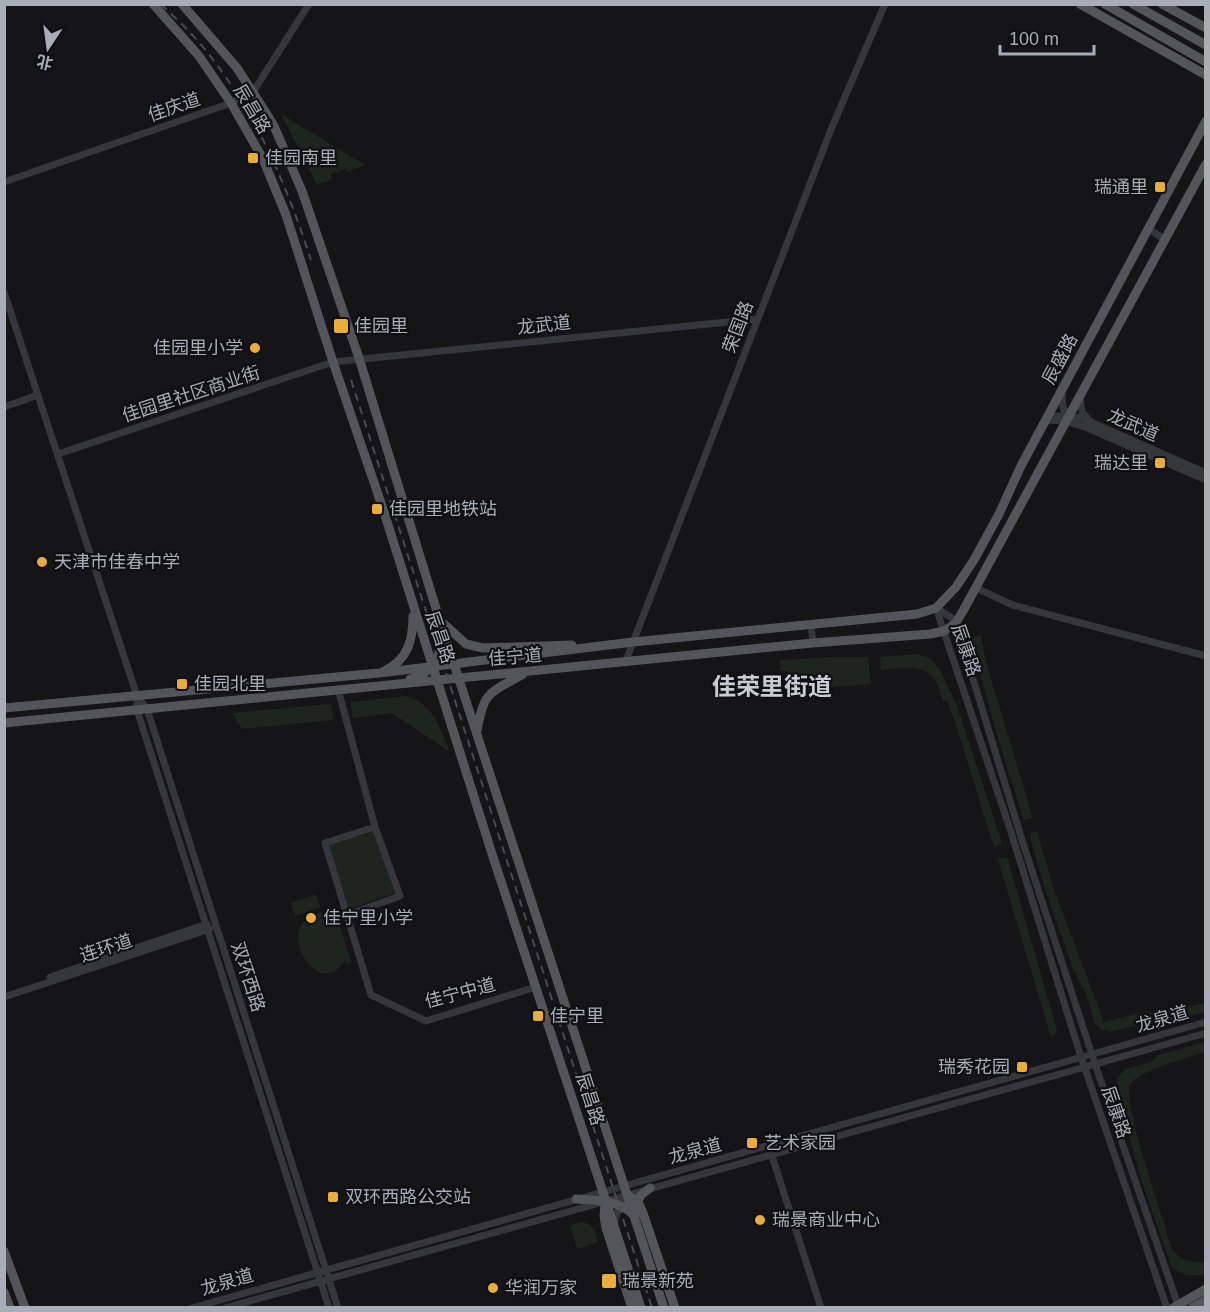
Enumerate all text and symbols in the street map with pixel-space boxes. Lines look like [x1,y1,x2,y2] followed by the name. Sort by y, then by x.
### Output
[18,18,78,78] north arrow
[1000,18,1094,56] scale bar
[1009,29,1059,49] text: 100 m
[35,52,54,72] text: 北
[230,81,274,137] street label: 辰昌路
[145,89,203,125] street label: 佳庆道
[265,148,337,168] place label: 佳园南里
[246,151,260,165] marker: 佳园南里
[1094,177,1148,197] place label: 瑞通里
[1153,180,1167,194] marker: 瑞通里
[719,298,757,356] street label: 荣国路
[516,312,572,338] street label: 龙武道
[354,316,408,336] place label: 佳园里
[332,317,350,335] marker: 佳园里
[1038,330,1082,388] street label: 辰盛路
[153,338,243,358] place label: 佳园里小学
[248,341,262,355] marker: 佳园里小学
[119,362,263,426] street label: 佳园里社区商业街
[1104,405,1162,445] street label: 龙武道
[1094,453,1148,473] place label: 瑞达里
[1153,456,1167,470] marker: 瑞达里
[389,499,497,519] place label: 佳园里地铁站
[370,502,384,516] marker: 佳园里地铁站
[54,552,180,572] place label: 天津市佳春中学
[35,555,49,569] marker: 天津市佳春中学
[422,608,458,666] street label: 辰昌路
[948,621,984,679] street label: 辰康路
[487,645,543,669] street label: 佳宁道
[712,673,832,700] district label: 佳荣里街道
[194,674,266,694] place label: 佳园北里
[175,677,189,691] marker: 佳园北里
[323,908,413,928] place label: 佳宁里小学
[304,911,318,925] marker: 佳宁里小学
[77,930,135,966] street label: 连环道
[227,940,269,1014] street label: 双环西路
[423,974,497,1012] street label: 佳宁中道
[1133,1002,1191,1036] street label: 龙泉道
[550,1006,604,1026] place label: 佳宁里
[531,1009,545,1023] marker: 佳宁里
[938,1057,1010,1077] place label: 瑞秀花园
[1015,1060,1029,1074] marker: 瑞秀花园
[572,1070,608,1128] street label: 辰昌路
[1098,1083,1134,1141] street label: 辰康路
[764,1133,836,1153] place label: 艺术家园
[666,1134,724,1168] street label: 龙泉道
[745,1136,759,1150] marker: 艺术家园
[345,1187,471,1207] place label: 双环西路公交站
[326,1190,340,1204] marker: 双环西路公交站
[772,1210,880,1230] place label: 瑞景商业中心
[753,1213,767,1227] marker: 瑞景商业中心
[198,1265,256,1299] street label: 龙泉道
[622,1271,694,1291] place label: 瑞景新苑
[600,1272,618,1290] marker: 瑞景新苑
[505,1278,577,1298] place label: 华润万家
[486,1281,500,1295] marker: 华润万家

